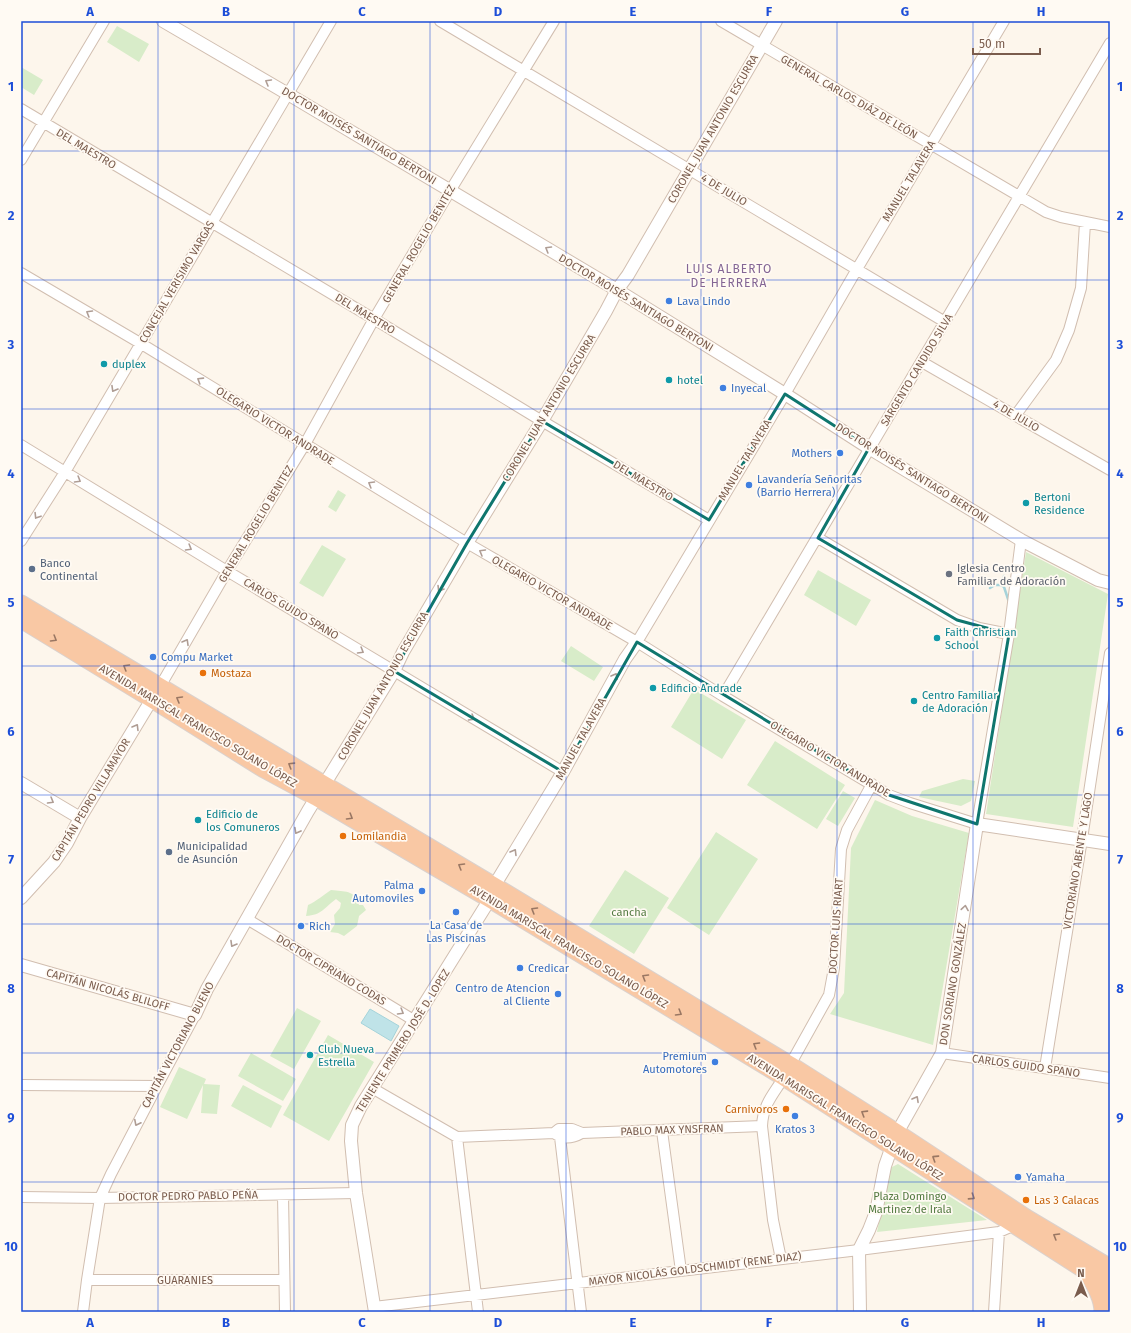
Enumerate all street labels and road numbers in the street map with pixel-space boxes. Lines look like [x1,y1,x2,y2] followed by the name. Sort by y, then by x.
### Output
[665,52,761,206] street label: CORONEL JUAN ANTONIO ESCURRA
[778,52,920,142] street label: GENERAL CARLOS DIÁZ DE LEÓN
[279,84,439,187] street label: DOCTOR MOISÉS SANTIAGO BERTONI
[54,126,118,172] street label: DEL MAESTRO
[880,138,939,224] street label: MANUEL TALAVERA
[699,171,749,209] street label: 4 DE JULIO
[380,182,458,305] street label: GENERAL ROGELIO BENITEZ
[137,218,217,346] street label: CONCEJAL VERISIMO VARGAS
[556,251,716,354] street label: DOCTOR MOISÉS SANTIAGO BERTONI
[333,291,397,337] street label: DEL MAESTRO
[878,311,956,429] street label: SARGENTO CANDIDO SILVA
[500,331,599,484] street label: CORONEL JUAN ANTONIO ESCURRA
[213,384,337,468] street label: OLEGARIO VICTOR ANDRADE
[990,397,1042,435] street label: 4 DE JULIO
[716,417,775,503] street label: MANUEL TALAVERA
[833,419,992,526] street label: DOCTOR MOISÉS SANTIAGO BERTONI
[611,458,675,504] street label: DEL MAESTRO
[216,463,296,585] street label: GENERAL ROGELIO BENITEZ
[489,553,615,633] street label: OLEGARIO VICTOR ANDRADE
[241,575,341,643] street label: CARLOS GUIDO SPANO
[335,609,431,763] street label: CORONEL JUAN ANTONIO ESCURRA
[97,661,300,791] street label: AVENIDA MARISCAL FRANCISCO SOLANO LÓPEZ
[553,695,609,782] street label: MANUEL TALAVERA
[768,718,892,800] street label: OLEGARIO VICTOR ANDRADE
[48,735,133,864] street label: CAPITÁN PEDRO VILLAMAYOR
[1061,792,1095,930] street label: VICTORIANO ABENTE Y LAGO
[826,877,846,974] street label: DOCTOR LUIS RIART
[468,882,671,1012] street label: AVENIDA MARISCAL FRANCISCO SOLANO LÓPEZ
[936,921,969,1046] street label: DON SORIANO GONZÁLEZ
[274,932,388,1008] street label: DOCTOR CIPRIANO CODAS
[45,965,172,1014] street label: CAPITÁN NICOLÁS BLILOFF
[352,966,453,1115] street label: TENIENTE PRIMERO JOSÉ D. LOPEZ
[138,979,217,1111] street label: CAPITÁN VICTORIANO BUENO
[745,1050,946,1183] street label: AVENIDA MARISCAL FRANCISCO SOLANO LÓPEZ
[971,1052,1081,1080] street label: CARLOS GUIDO SPANO
[620,1122,724,1138] street label: PABLO MAX YNSFRAN
[118,1188,259,1204] street label: DOCTOR PEDRO PABLO PEÑA
[588,1248,803,1289] street label: MAYOR NICOLÁS GOLDSCHMIDT (RENE DIAZ)
[157,1274,213,1287] street label: GUARANIES

